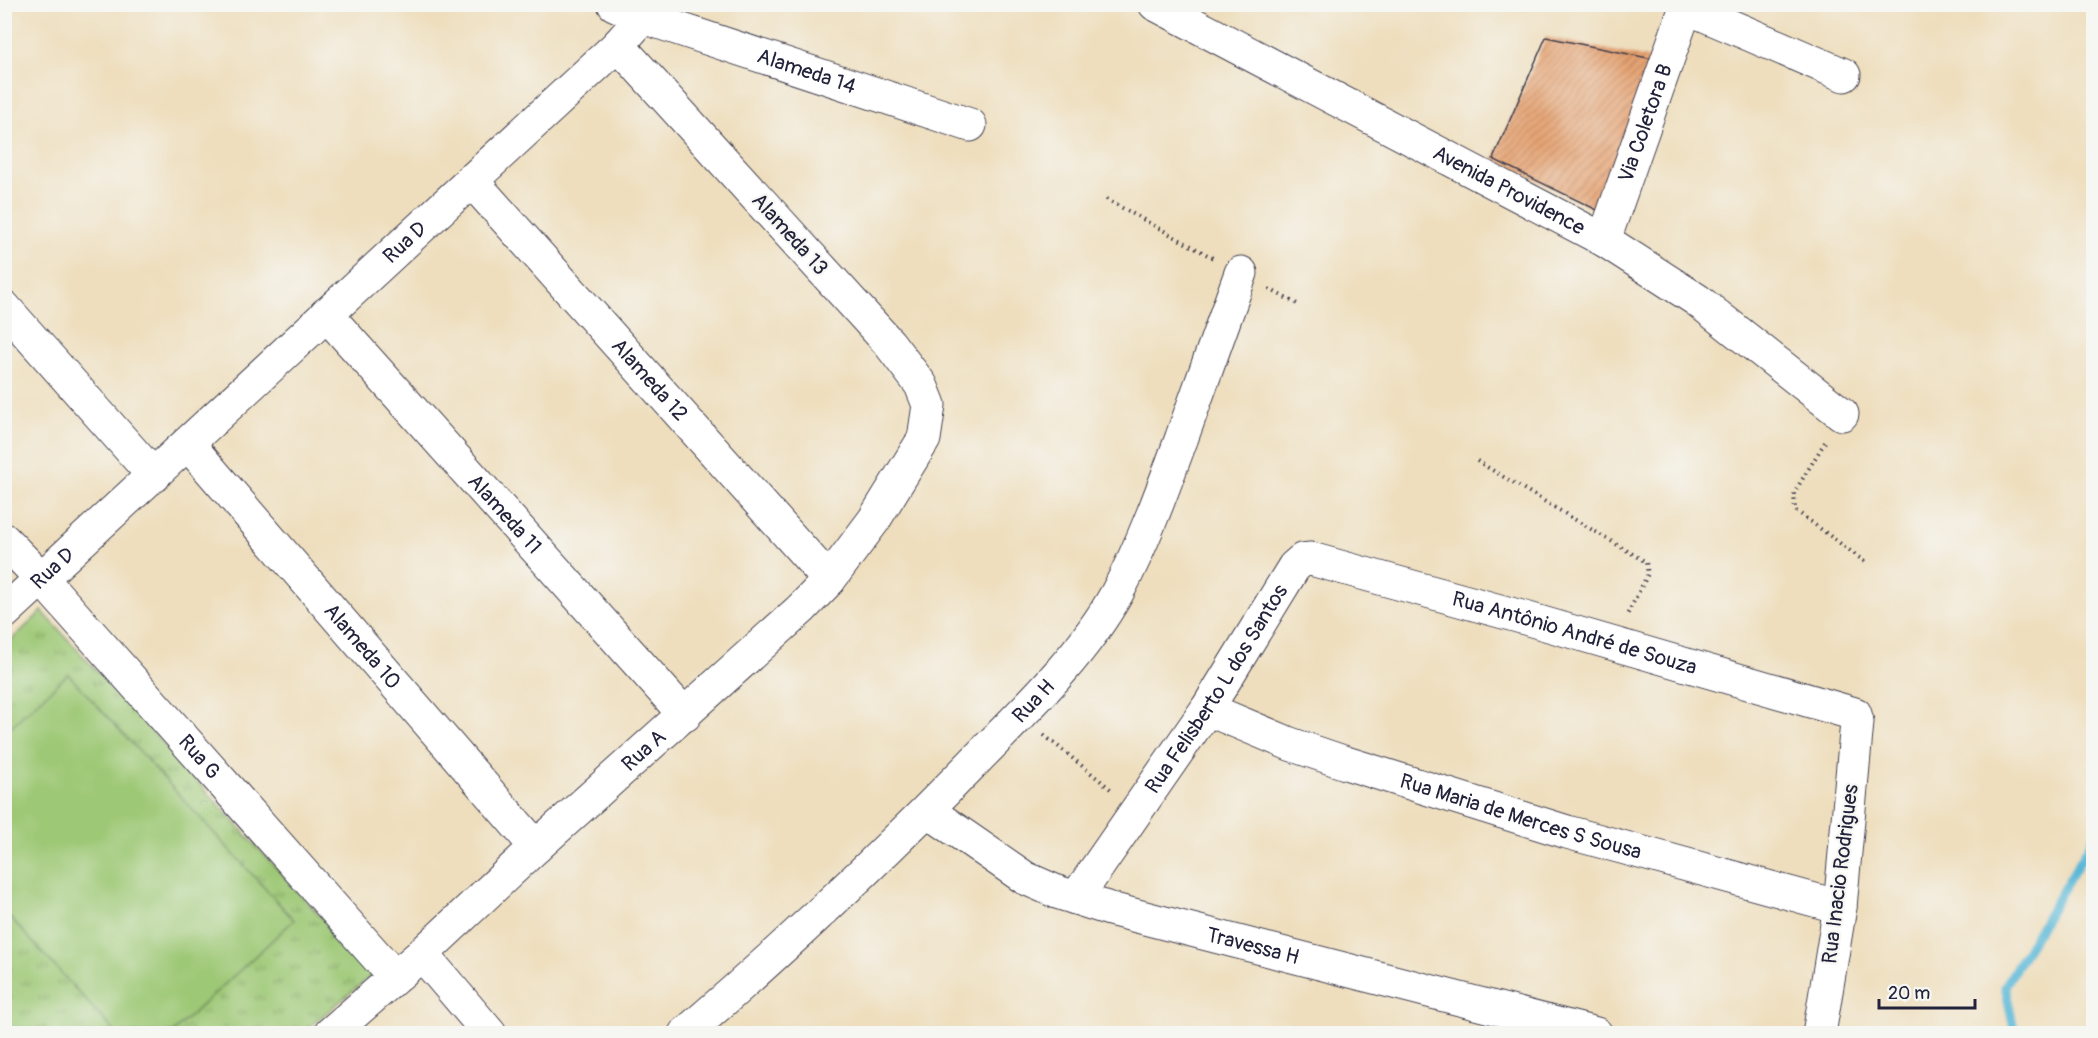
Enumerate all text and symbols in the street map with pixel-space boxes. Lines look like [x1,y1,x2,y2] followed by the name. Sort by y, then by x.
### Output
[753,43,859,100] street label: Alameda 14
[1612,60,1679,186] street label: Via Coletora B
[1428,139,1590,242] street label: Avenida Providence
[745,187,834,281] street label: Alameda 13
[378,216,433,270] street label: Rua D
[605,333,693,427] street label: Alameda 12
[461,468,547,560] street label: Alameda 11
[25,542,80,596] street label: Rua D
[1139,579,1294,799] street label: Rua Felisberto L dos Santos
[1449,586,1700,681] street label: Rua Antônio André de Souza
[318,598,407,695] street label: Alameda 10
[1007,674,1061,729] street label: Rua H
[616,724,672,778] street label: Rua A
[172,729,226,785] street label: Rua G
[1397,768,1644,866] street label: Rua Maria de Merces S Sousa
[1816,782,1865,965] street label: Rua Inacio Rodrigues
[1204,921,1302,971] street label: Travessa H
[1879,972,1975,1010] scale bar
[1888,982,1930,1005] text: 20 m

